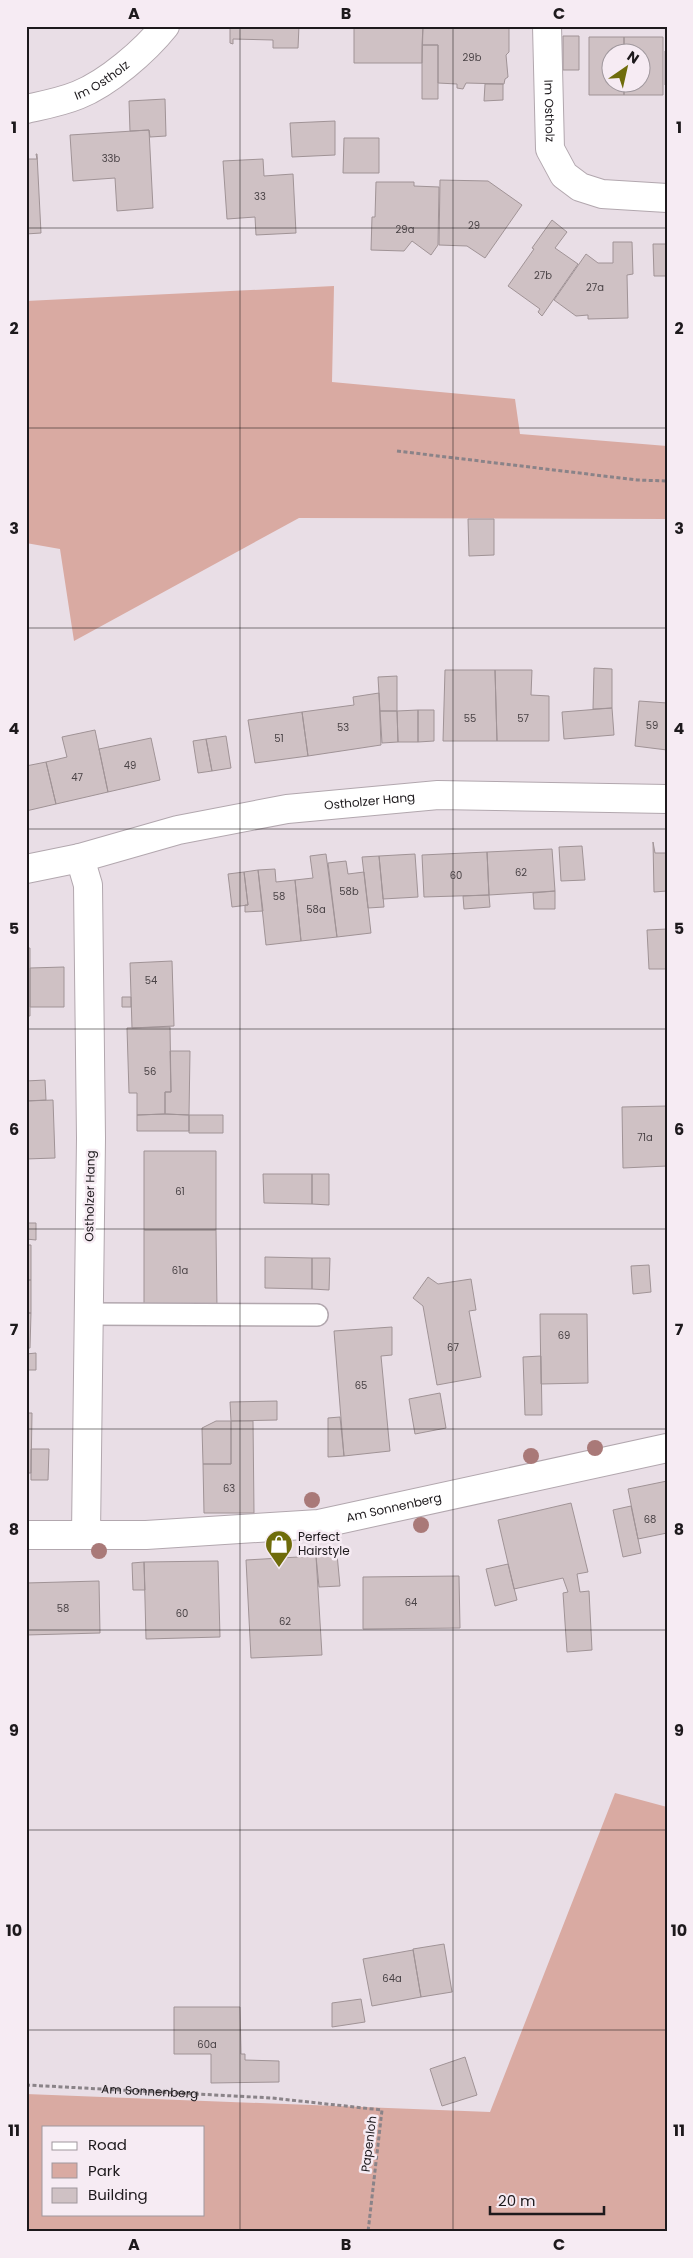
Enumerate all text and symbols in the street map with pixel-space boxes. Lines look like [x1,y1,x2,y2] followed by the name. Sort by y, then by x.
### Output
[128,2,140,25] text: A
[341,2,351,25] text: B
[553,2,565,25] text: C
[600,42,650,92] north arrow
[623,46,643,68] text: N
[463,50,482,65] house number: 29b
[72,56,133,104] street label: Im Ostholz
[540,80,559,142] street label: Im Ostholz
[11,116,17,139] text: 1
[676,116,682,139] text: 1
[102,151,121,166] house number: 33b
[254,189,266,204] house number: 33
[468,218,480,233] house number: 29
[396,222,414,237] house number: 29a
[534,268,552,283] house number: 27b
[586,280,604,295] house number: 27a
[9,317,19,340] text: 2
[674,317,684,340] text: 2
[9,517,19,540] text: 3
[674,517,684,540] text: 3
[464,711,476,726] house number: 55
[517,711,529,726] house number: 57
[9,717,20,740] text: 4
[674,717,685,740] text: 4
[646,718,658,733] house number: 59
[337,720,349,735] house number: 53
[274,731,284,746] house number: 51
[124,758,136,773] house number: 49
[71,770,83,785] house number: 47
[323,788,416,814] street label: Ostholzer Hang
[515,865,527,880] house number: 62
[450,868,462,883] house number: 60
[339,884,359,899] house number: 58b
[273,889,285,904] house number: 58
[306,902,326,917] house number: 58a
[9,917,19,940] text: 5
[674,917,684,940] text: 5
[145,973,157,988] house number: 54
[144,1064,156,1079] house number: 56
[9,1118,19,1141] text: 6
[674,1118,684,1141] text: 6
[637,1130,653,1145] house number: 71a
[80,1150,99,1242] street label: Ostholzer Hang
[175,1184,185,1199] house number: 61
[172,1263,188,1278] house number: 61a
[10,1318,19,1341] text: 7
[675,1318,684,1341] text: 7
[558,1328,570,1343] house number: 69
[447,1340,459,1355] house number: 67
[355,1378,367,1393] house number: 65
[223,1481,235,1496] house number: 63
[345,1488,443,1526] street label: Am Sonnenberg
[644,1512,656,1527] house number: 68
[9,1518,19,1541] text: 8
[674,1518,684,1541] text: 8
[298,1528,350,1559] place label: Perfect Hairstyle
[264,1529,294,1568] shop icon: Perfect Hairstyle
[405,1595,417,1610] house number: 64
[57,1601,69,1616] house number: 58
[176,1606,188,1621] house number: 60
[279,1614,291,1629] house number: 62
[9,1719,19,1742] text: 9
[674,1719,684,1742] text: 9
[6,1919,22,1942] text: 10
[671,1919,687,1942] text: 10
[382,1971,402,1986] house number: 64a
[197,2037,217,2052] house number: 60a
[101,2080,199,2102] street label: Am Sonnenberg
[357,2115,380,2173] street label: Papenloh
[8,2119,20,2142] text: 11
[673,2119,685,2142] text: 11
[42,2126,205,2216] legend
[88,2134,127,2155] text: Road
[88,2160,120,2181] text: Park
[490,2183,604,2215] scale bar
[88,2184,148,2205] text: Building
[498,2190,536,2211] text: 20 m
[128,2233,140,2256] text: A
[341,2233,351,2256] text: B
[553,2233,565,2256] text: C

